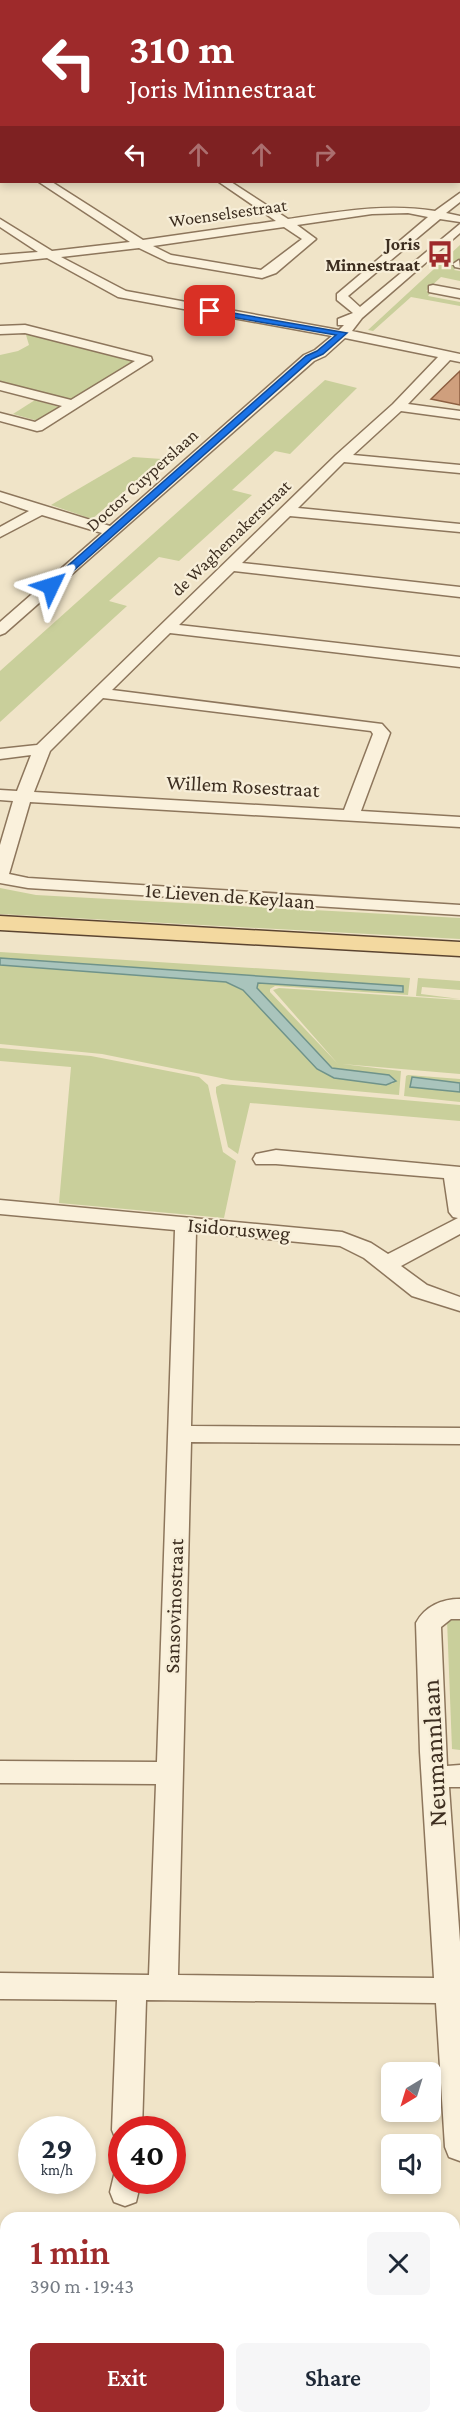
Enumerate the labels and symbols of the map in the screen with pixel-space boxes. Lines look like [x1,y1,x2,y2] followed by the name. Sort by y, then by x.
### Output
[168,195,289,231] street label: Woenselsestraat
[325,234,421,275] place label: Joris Minnestraat
[425,239,455,269] bus stop icon: Joris Minnestraat
[184,285,235,336] pin
[82,424,202,535] street label: Doctor Cuyperslaan
[167,475,296,600] street label: de Waghemakerstraat
[19,554,83,618] position arrow
[166,770,321,802] street label: Willem Rosestraat
[144,878,316,914] street label: 1e Lieven de Keylaan
[187,1213,291,1245] street label: Isidorusweg
[160,1537,188,1674] street label: Sansovinostraat
[416,1678,452,1828] street label: Neumannlaan
[381,2062,441,2122] north arrow
[108,2116,186,2194] speed limit sign: 40

